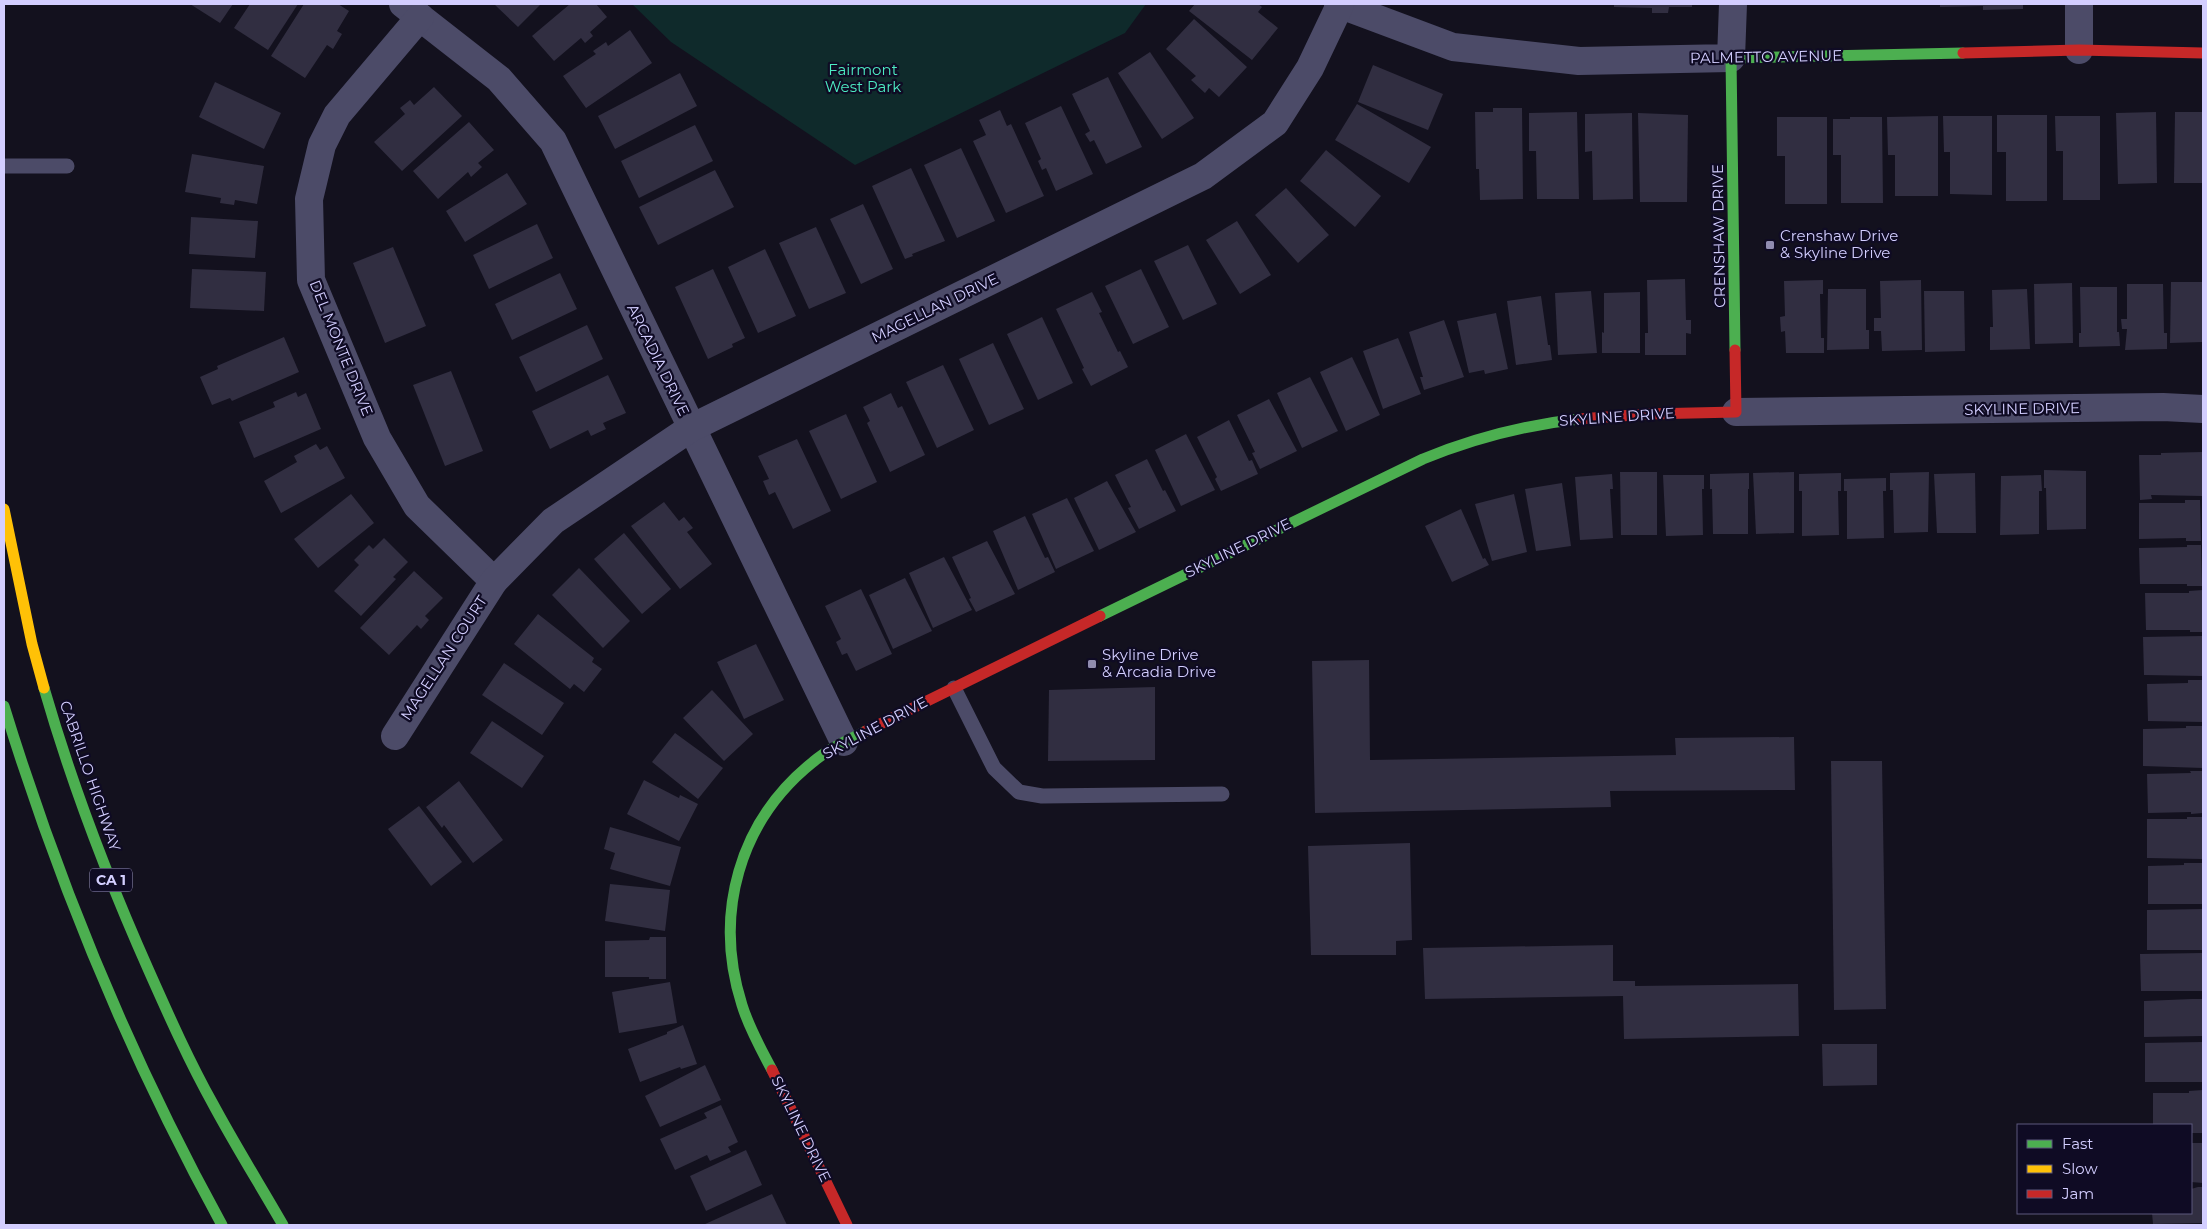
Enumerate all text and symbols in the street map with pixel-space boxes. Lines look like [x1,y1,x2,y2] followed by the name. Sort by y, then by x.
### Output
[1690,46,1842,67] street label: PALMETTO AVENUE
[825,60,901,96] park label: Fairmont West Park
[1708,164,1729,308] street label: CRENSHAW DRIVE
[1780,226,1898,262] place label: Crenshaw Drive & Skyline Drive
[1764,239,1776,251] marker: Crenshaw Drive & Skyline Drive
[868,269,1001,347] street label: MAGELLAN DRIVE
[306,277,377,418] street label: DEL MONTE DRIVE
[623,301,694,419] street label: ARCADIA DRIVE
[1964,398,2080,419] street label: SKYLINE DRIVE
[1559,403,1675,430] street label: SKYLINE DRIVE
[1182,514,1294,581] street label: SKYLINE DRIVE
[396,591,491,724] street label: MAGELLAN COURT
[1102,645,1216,681] place label: Skyline Drive & Arcadia Drive
[1086,658,1098,670] marker: Skyline Drive & Arcadia Drive
[819,692,930,763] street label: SKYLINE DRIVE
[56,698,125,854] street label: CABRILLO HIGHWAY
[90,868,132,892] road number: CA 1
[768,1073,835,1185] street label: SKYLINE DRIVE
[2017,1124,2192,1214] legend
[2062,1134,2093,1153] text: Fast
[2062,1159,2098,1178] text: Slow
[2061,1184,2094,1203] text: Jam

